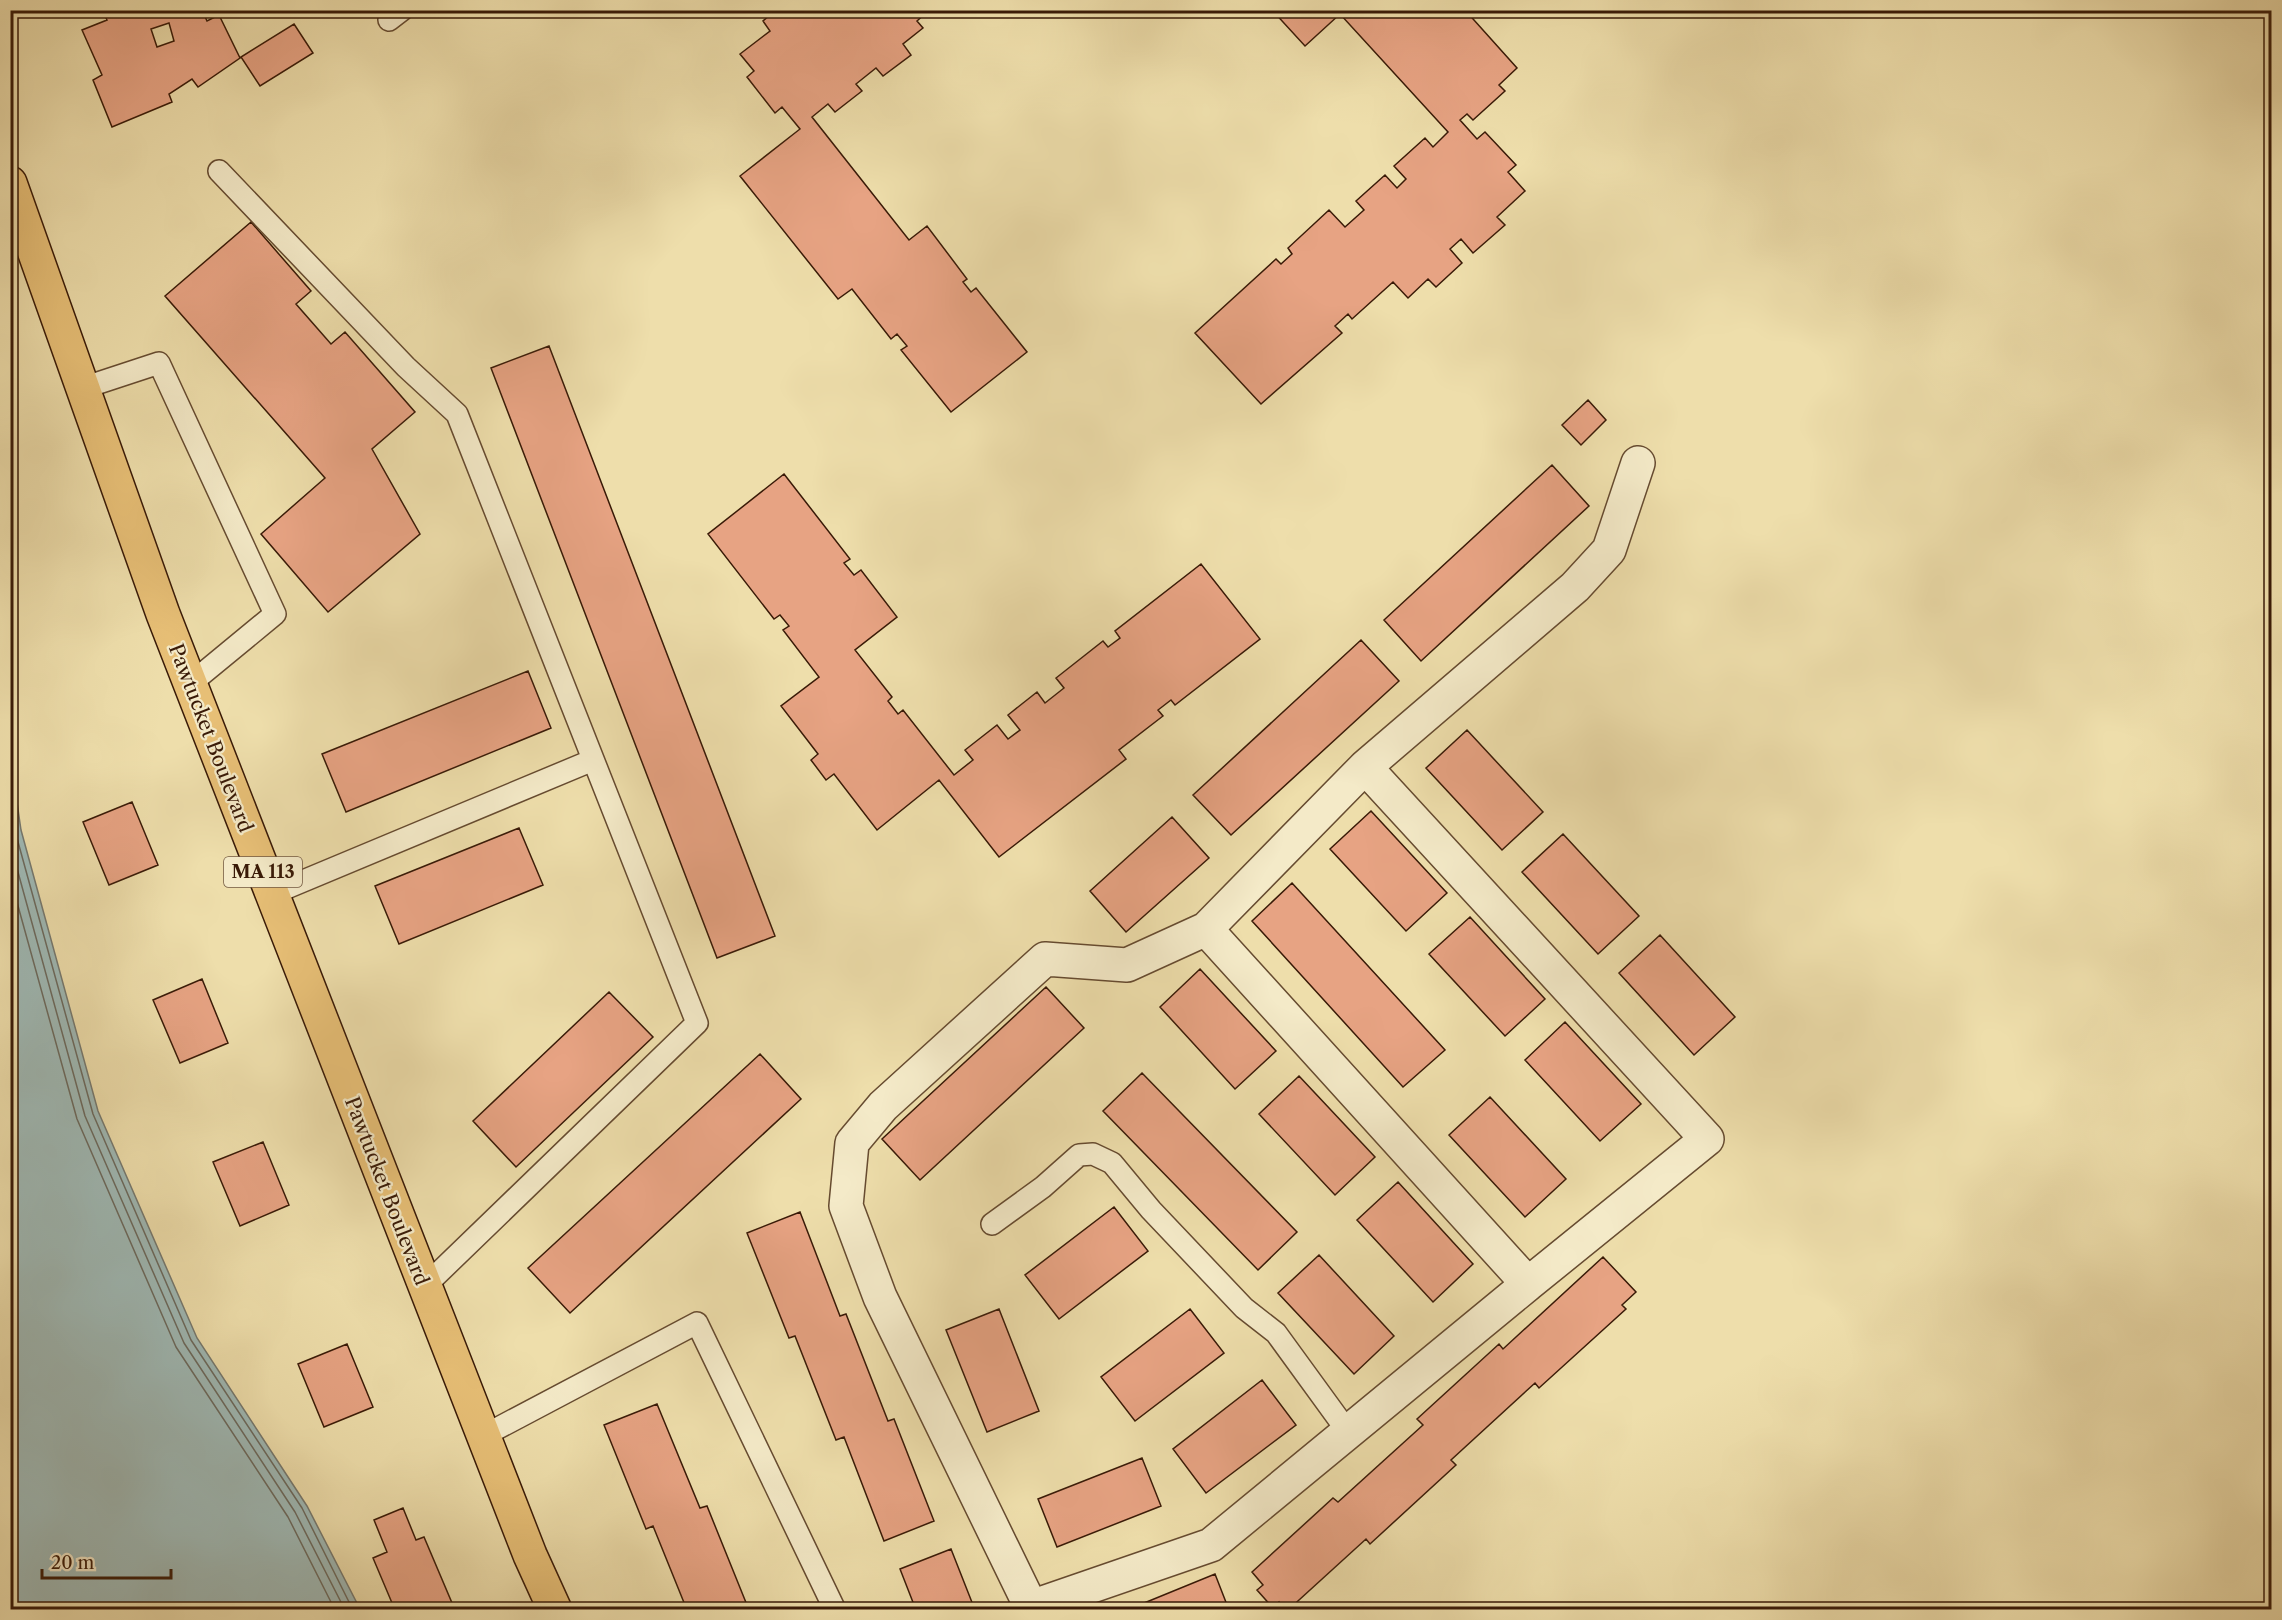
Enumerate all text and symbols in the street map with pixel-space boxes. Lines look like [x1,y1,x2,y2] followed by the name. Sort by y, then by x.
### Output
[164,640,258,836] street label: Pawtucket Boulevard
[224,857,302,887] road number: MA 113
[340,1093,434,1289] street label: Pawtucket Boulevard
[42,1542,171,1580] scale bar
[51,1552,95,1574] text: 20 m

